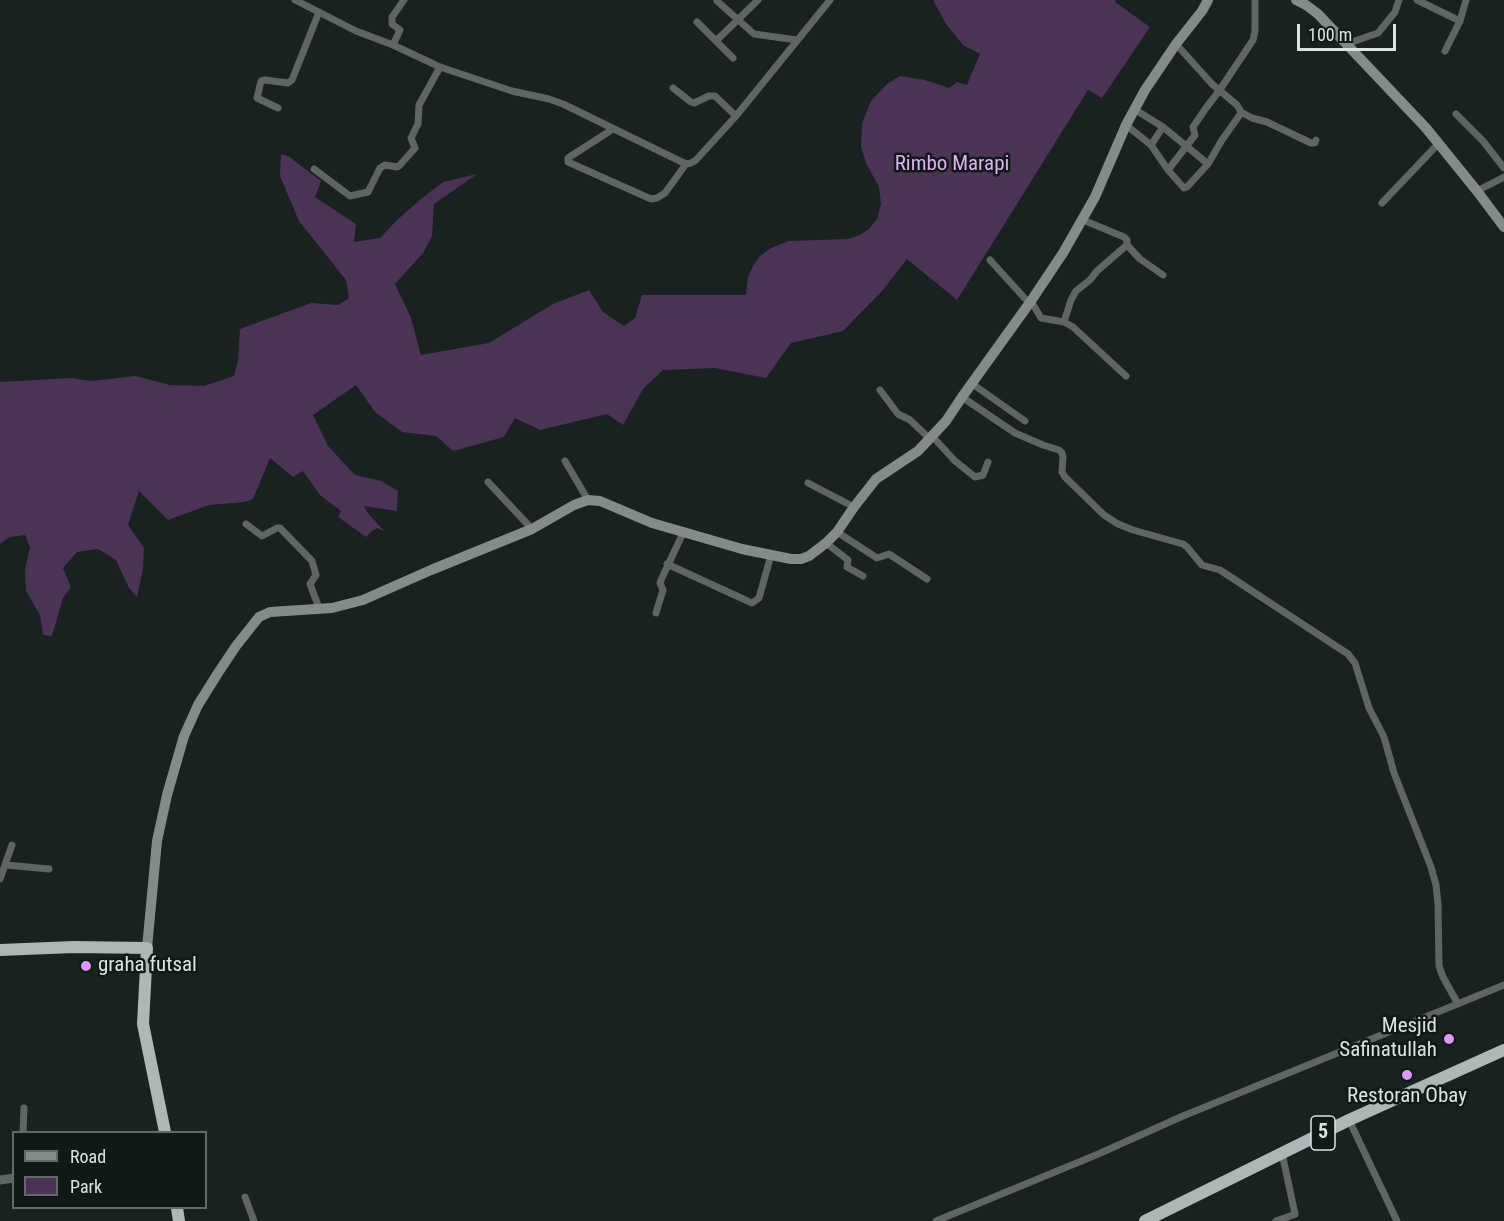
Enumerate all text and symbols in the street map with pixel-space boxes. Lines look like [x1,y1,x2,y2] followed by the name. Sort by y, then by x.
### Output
[1300,12,1399,50] scale bar
[1308,24,1352,45] text: 100 m
[895,152,1009,178] park label: Rimbo Marapi
[98,953,197,979] place label: graha futsal
[79,959,93,973] marker: graha futsal
[1339,1014,1437,1064] place label: Mesjid Safinatullah
[1442,1032,1456,1046] marker: Mesjid Safinatullah
[1400,1068,1414,1082] marker: Restoran Obay
[1347,1084,1467,1110] place label: Restoran Obay
[1311,1116,1335,1150] road number: 5
[12,1131,207,1209] legend
[70,1146,106,1167] text: Road
[70,1176,102,1197] text: Park

